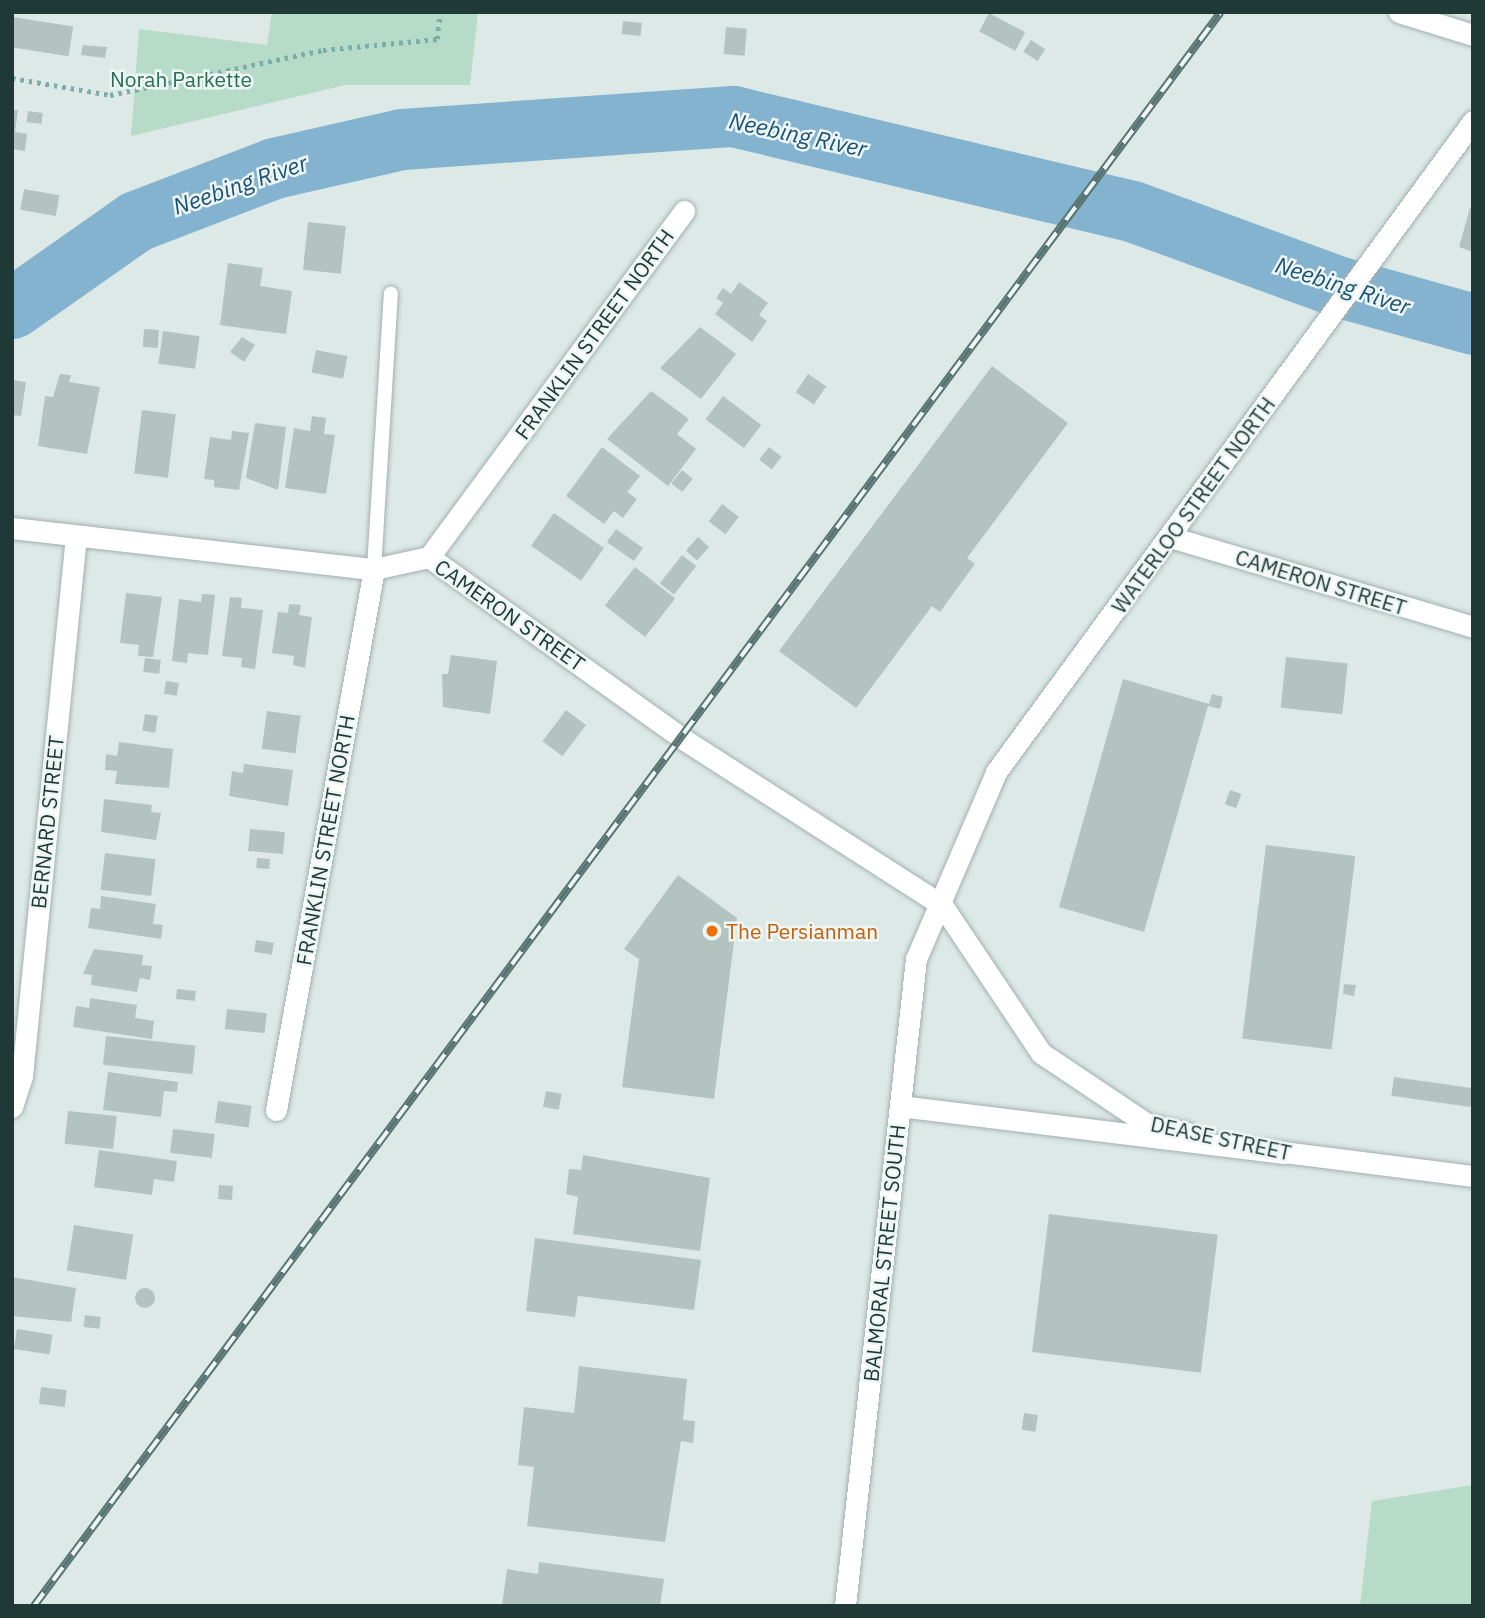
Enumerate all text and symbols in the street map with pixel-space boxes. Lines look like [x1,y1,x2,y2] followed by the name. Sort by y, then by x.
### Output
[110,66,252,92] park label: Norah Parkette
[727,106,869,162] water label: Neebing River
[169,148,311,220] water label: Neebing River
[509,224,679,444] street label: FRANKLIN STREET NORTH
[1272,250,1414,320] water label: Neebing River
[1106,392,1280,618] street label: WATERLOO STREET NORTH
[1232,544,1410,620] street label: CAMERON STREET
[430,554,590,676] street label: CAMERON STREET
[291,713,359,967] street label: FRANKLIN STREET NORTH
[25,734,69,910] street label: BERNARD STREET
[726,918,878,944] place label: The Persianman
[704,923,720,939] marker: The Persianman
[1148,1111,1294,1165] street label: DEASE STREET
[858,1123,910,1383] street label: BALMORAL STREET SOUTH

